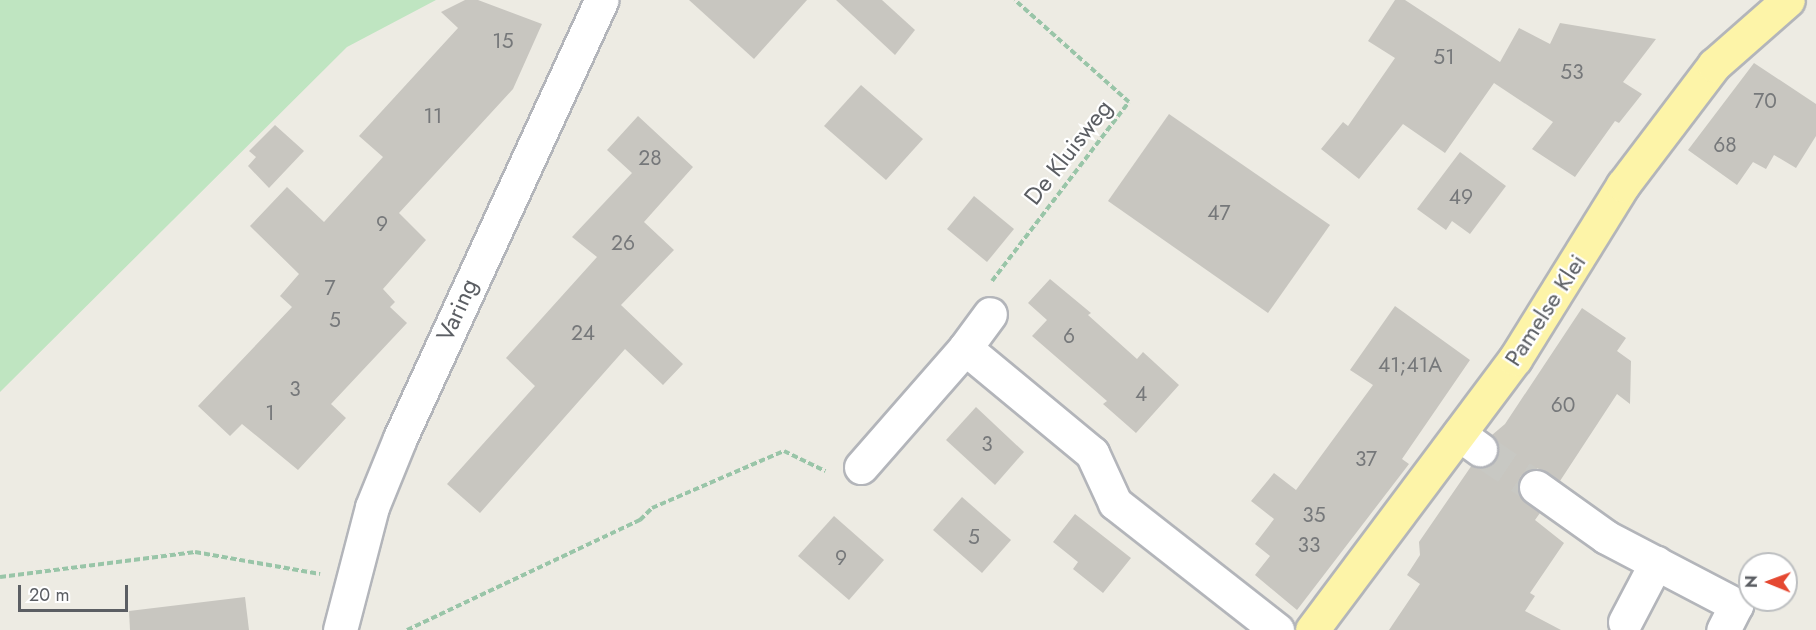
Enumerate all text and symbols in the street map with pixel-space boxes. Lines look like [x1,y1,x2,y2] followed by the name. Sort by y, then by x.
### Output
[492,28,514,54] house number: 15
[1433,44,1455,70] house number: 51
[1560,59,1584,85] house number: 53
[1753,88,1777,114] house number: 70
[1018,94,1118,210] street label: De Kluisweg
[424,103,442,129] house number: 11
[1713,132,1737,158] house number: 68
[638,145,662,171] house number: 28
[1449,184,1473,210] house number: 49
[1207,200,1231,226] house number: 47
[376,211,388,237] house number: 9
[611,230,635,256] house number: 26
[1498,249,1592,371] street label: Pamelse Klei
[430,274,484,346] street label: Varing
[324,275,336,301] house number: 7
[329,307,341,333] house number: 5
[571,320,595,346] house number: 24
[1063,323,1075,349] house number: 6
[1378,352,1442,378] house number: 41;41A
[289,376,301,402] house number: 3
[1135,381,1147,407] house number: 4
[1551,392,1575,418] house number: 60
[265,400,275,426] house number: 1
[981,431,993,457] house number: 3
[1355,446,1377,472] house number: 37
[1302,502,1326,528] house number: 35
[968,524,980,550] house number: 5
[1298,532,1320,558] house number: 33
[835,545,847,571] house number: 9
[1738,552,1798,612] north arrow
[21,573,130,611] scale bar
[1740,575,1763,588] text: N
[29,582,69,608] text: 20 m

